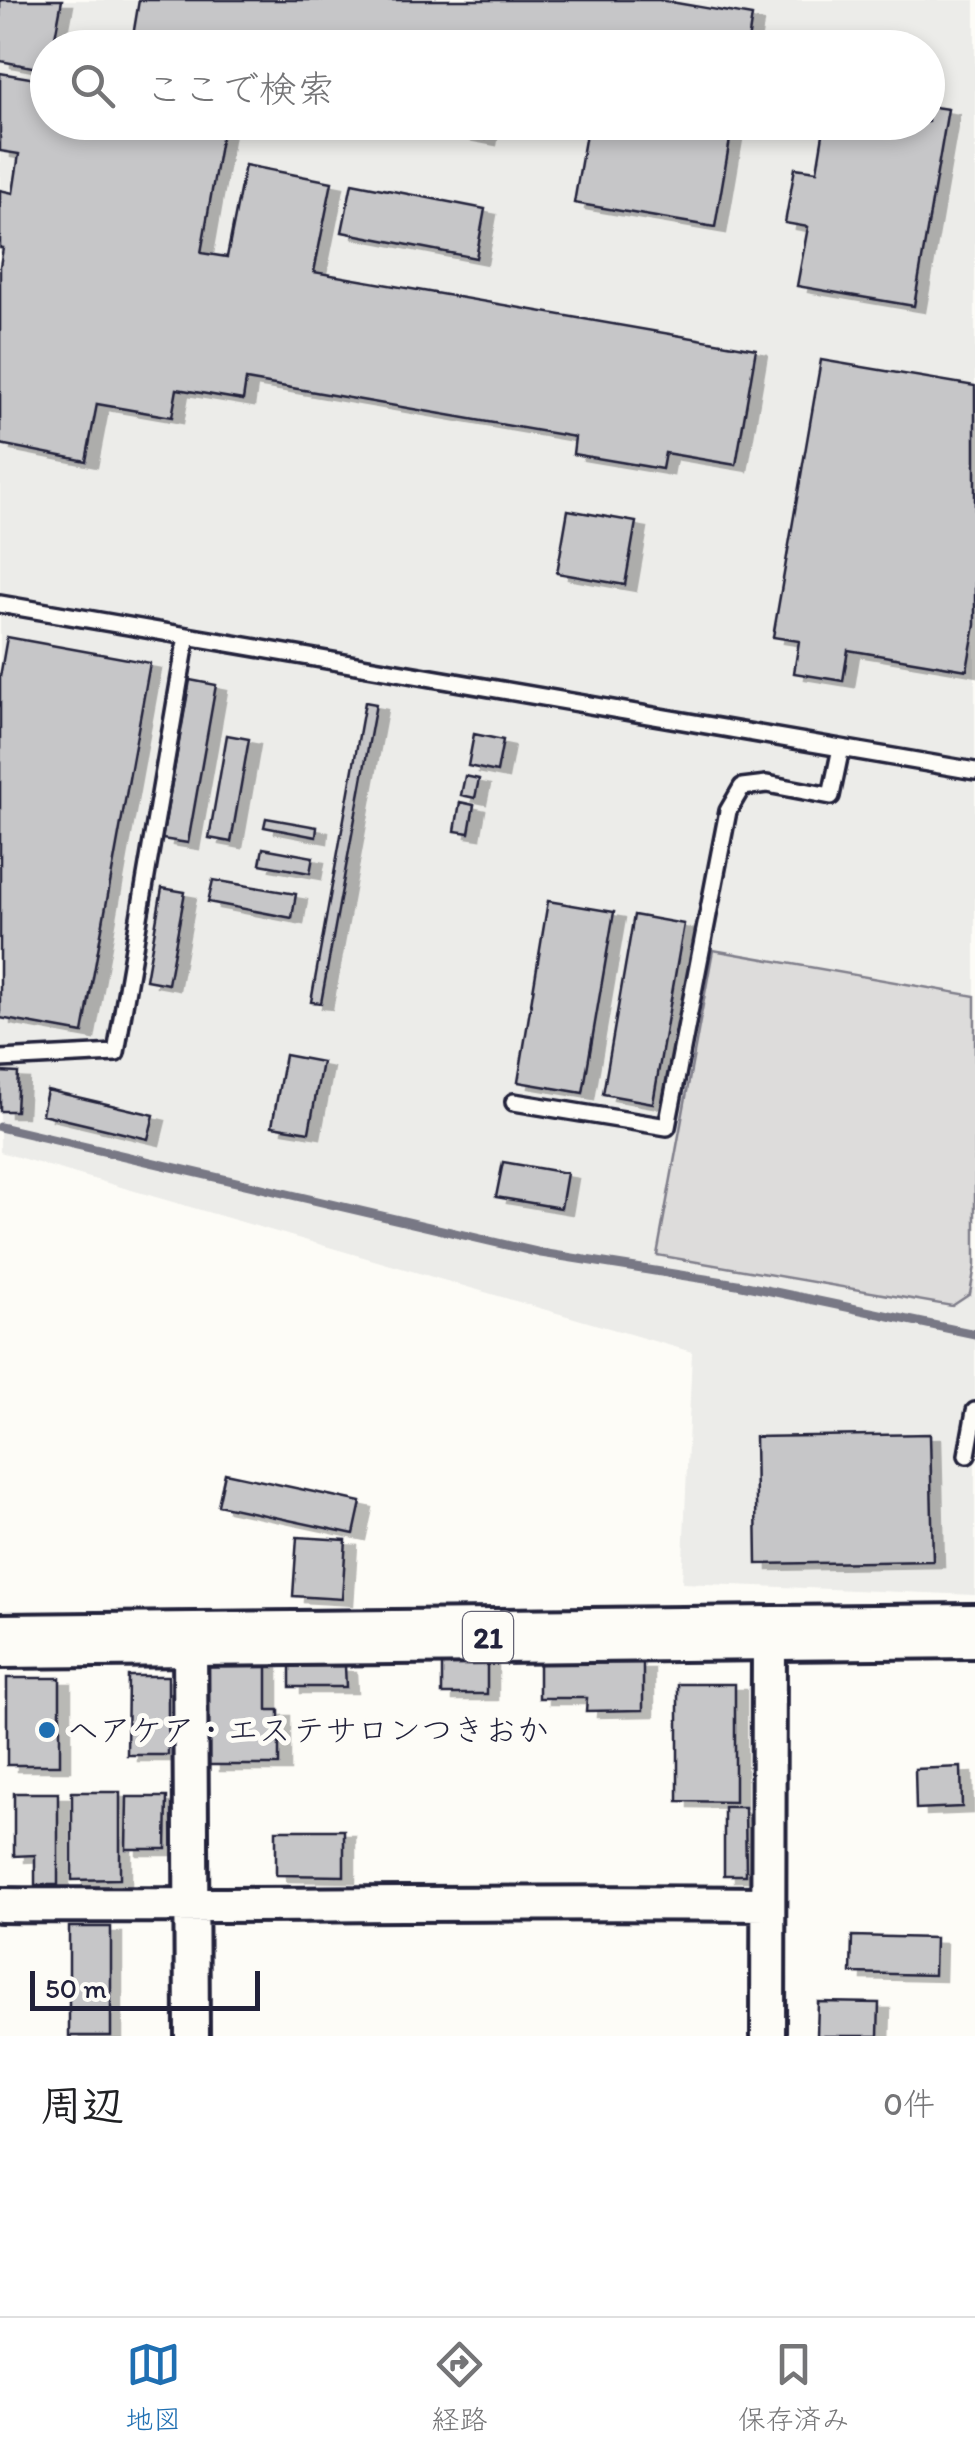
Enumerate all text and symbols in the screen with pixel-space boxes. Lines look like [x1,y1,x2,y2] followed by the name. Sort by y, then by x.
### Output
[30,30,945,140] search box
[65,58,120,113] icon: search
[145,66,335,112] text: ここで検索
[463,1612,513,1662] road number: 21
[67,1711,549,1749] place label: ヘアケア・エステサロンつきおか
[36,1719,58,1741] marker: ヘアケア・エステサロンつきおか
[30,1966,260,2010] scale bar
[45,1971,107,2005] text: 50 m
[40,2080,124,2131] text: 周辺
[883,2085,935,2123] text: 0件
[125,2337,181,2437] tab: 地図
[431,2337,488,2437] tab: 経路
[738,2337,850,2437] tab: 保存済み

